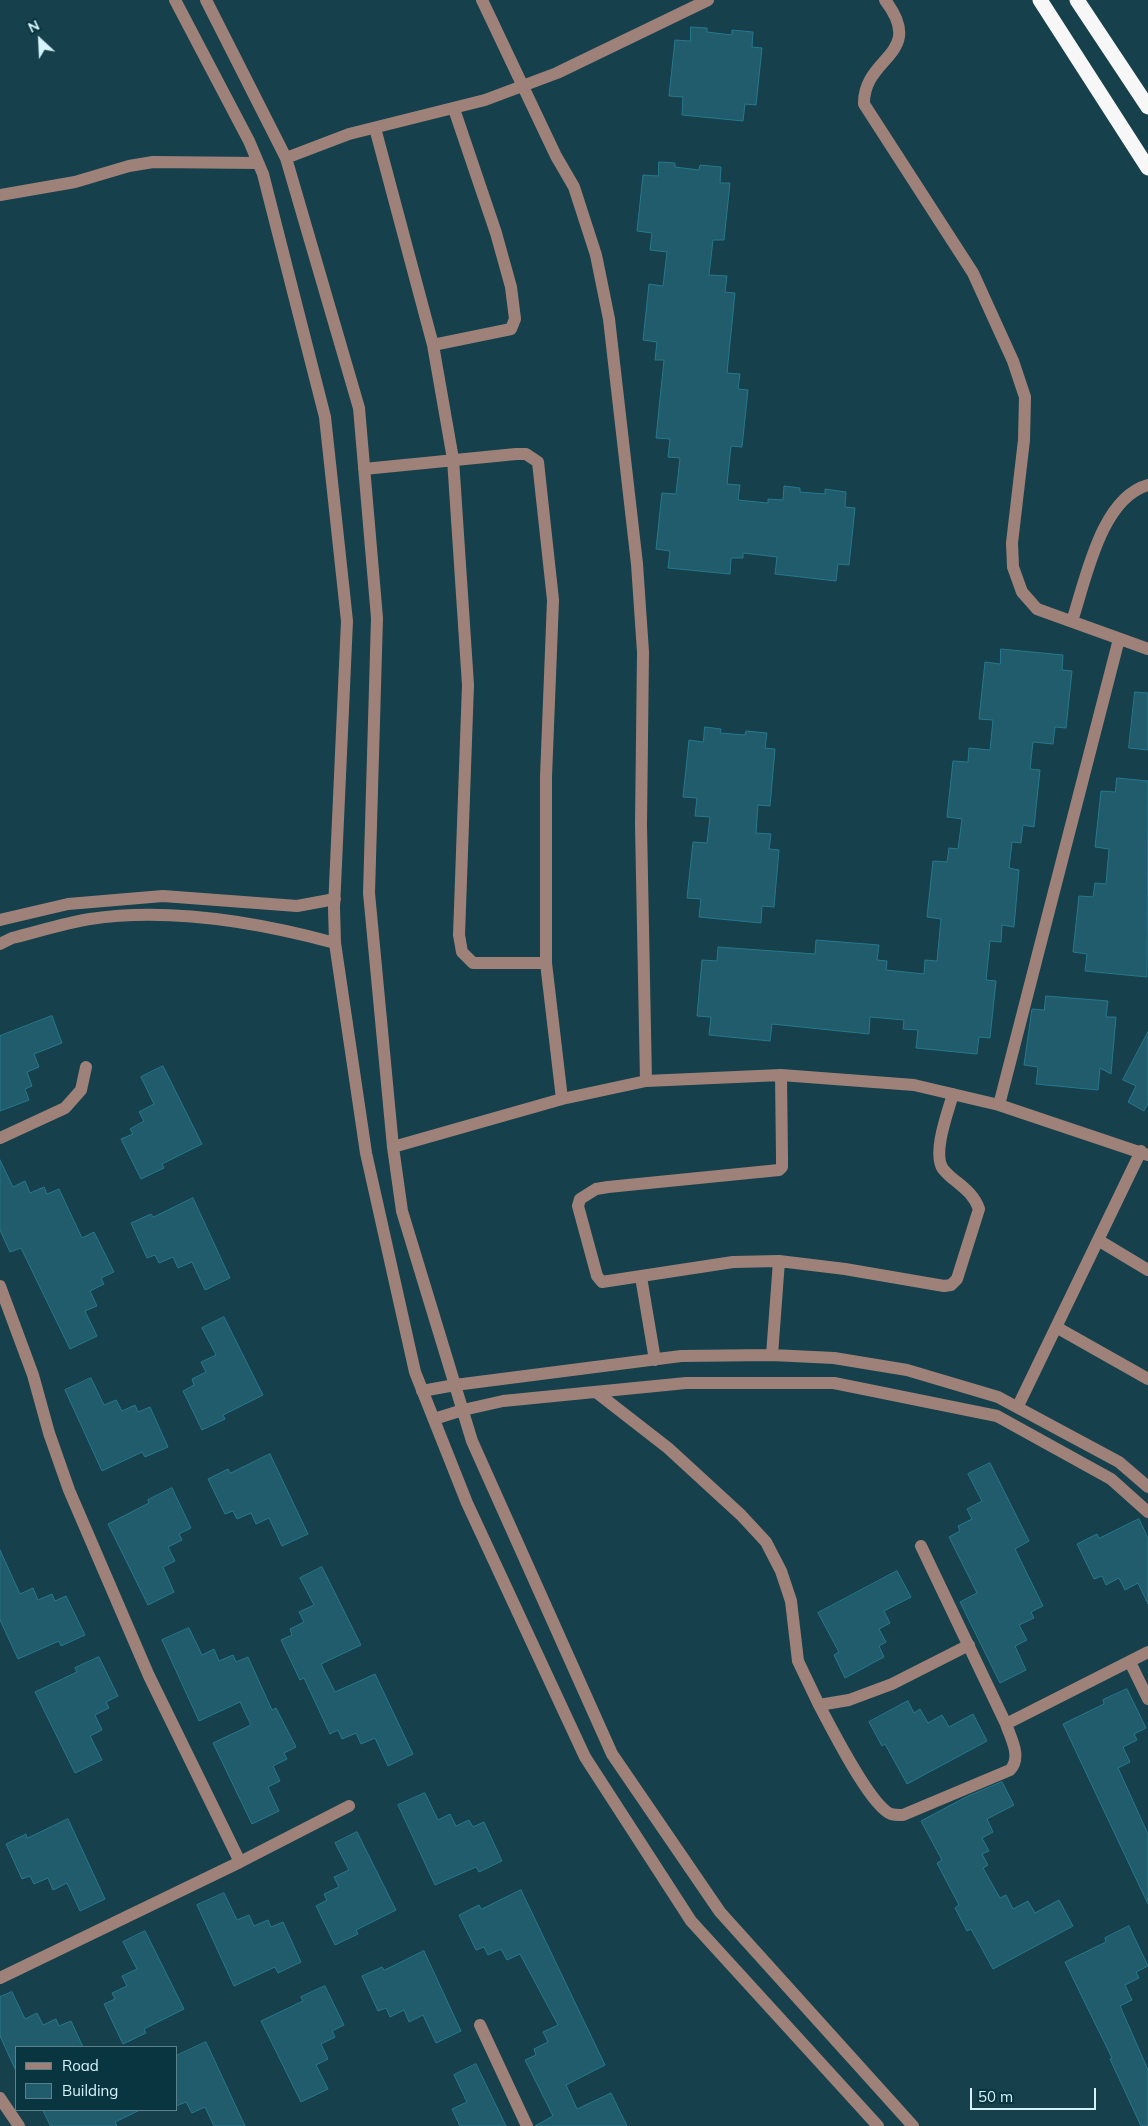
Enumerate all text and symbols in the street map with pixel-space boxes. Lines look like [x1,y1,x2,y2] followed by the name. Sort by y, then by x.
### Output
[15,15,65,65] north arrow
[25,16,42,37] text: N
[15,2046,178,2111] legend
[62,2056,99,2075] text: Road
[973,2078,1099,2110] scale bar
[62,2081,118,2100] text: Building
[978,2087,1013,2106] text: 50 m

